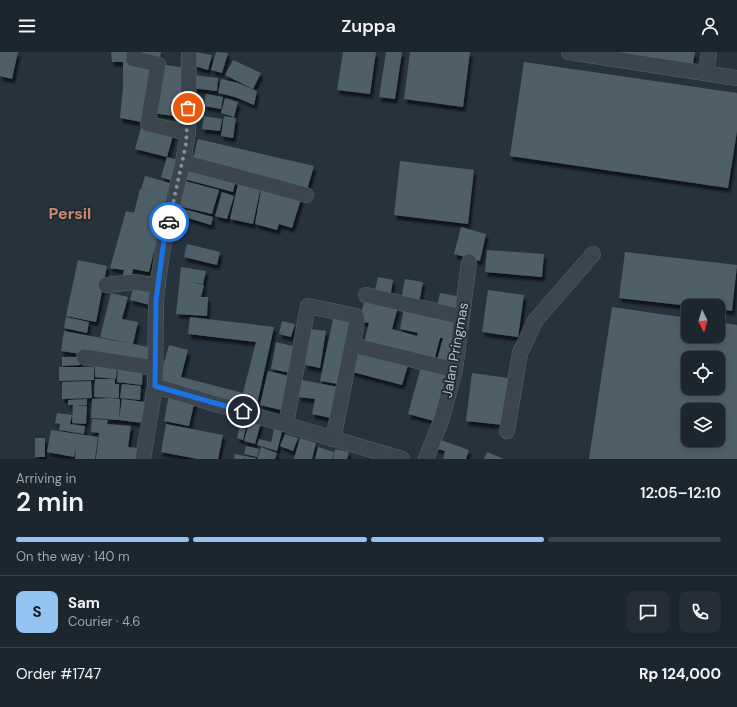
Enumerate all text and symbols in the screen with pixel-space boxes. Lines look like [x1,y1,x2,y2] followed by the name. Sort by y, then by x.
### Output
[341,14,396,38] text: Zuppa
[16,15,38,37] icon: menu
[699,15,721,37] icon: person
[171,91,205,125] pin
[177,97,199,119] icon: bag
[149,202,189,242] courier
[49,203,91,224] district label: Persil
[158,211,180,233] icon: car
[681,299,725,343] north arrow
[681,299,725,447] map controls
[438,301,472,399] street label: Jalan Pringmas
[681,351,725,395] button: locate
[226,394,260,428] pin
[232,400,254,422] icon: home
[681,403,725,447] button: layers
[16,470,76,487] text: Arriving in
[640,483,721,503] text: 12:05–12:10
[16,485,84,519] text: 2 min
[16,548,130,565] text: On the way · 140 m
[627,591,669,633] button: chat
[679,591,721,633] button: phone
[68,593,100,613] text: Sam
[32,602,42,622] text: S
[68,613,140,630] text: Courier · 4.6
[16,664,101,684] text: Order #1747
[639,664,721,684] text: Rp 124,000

